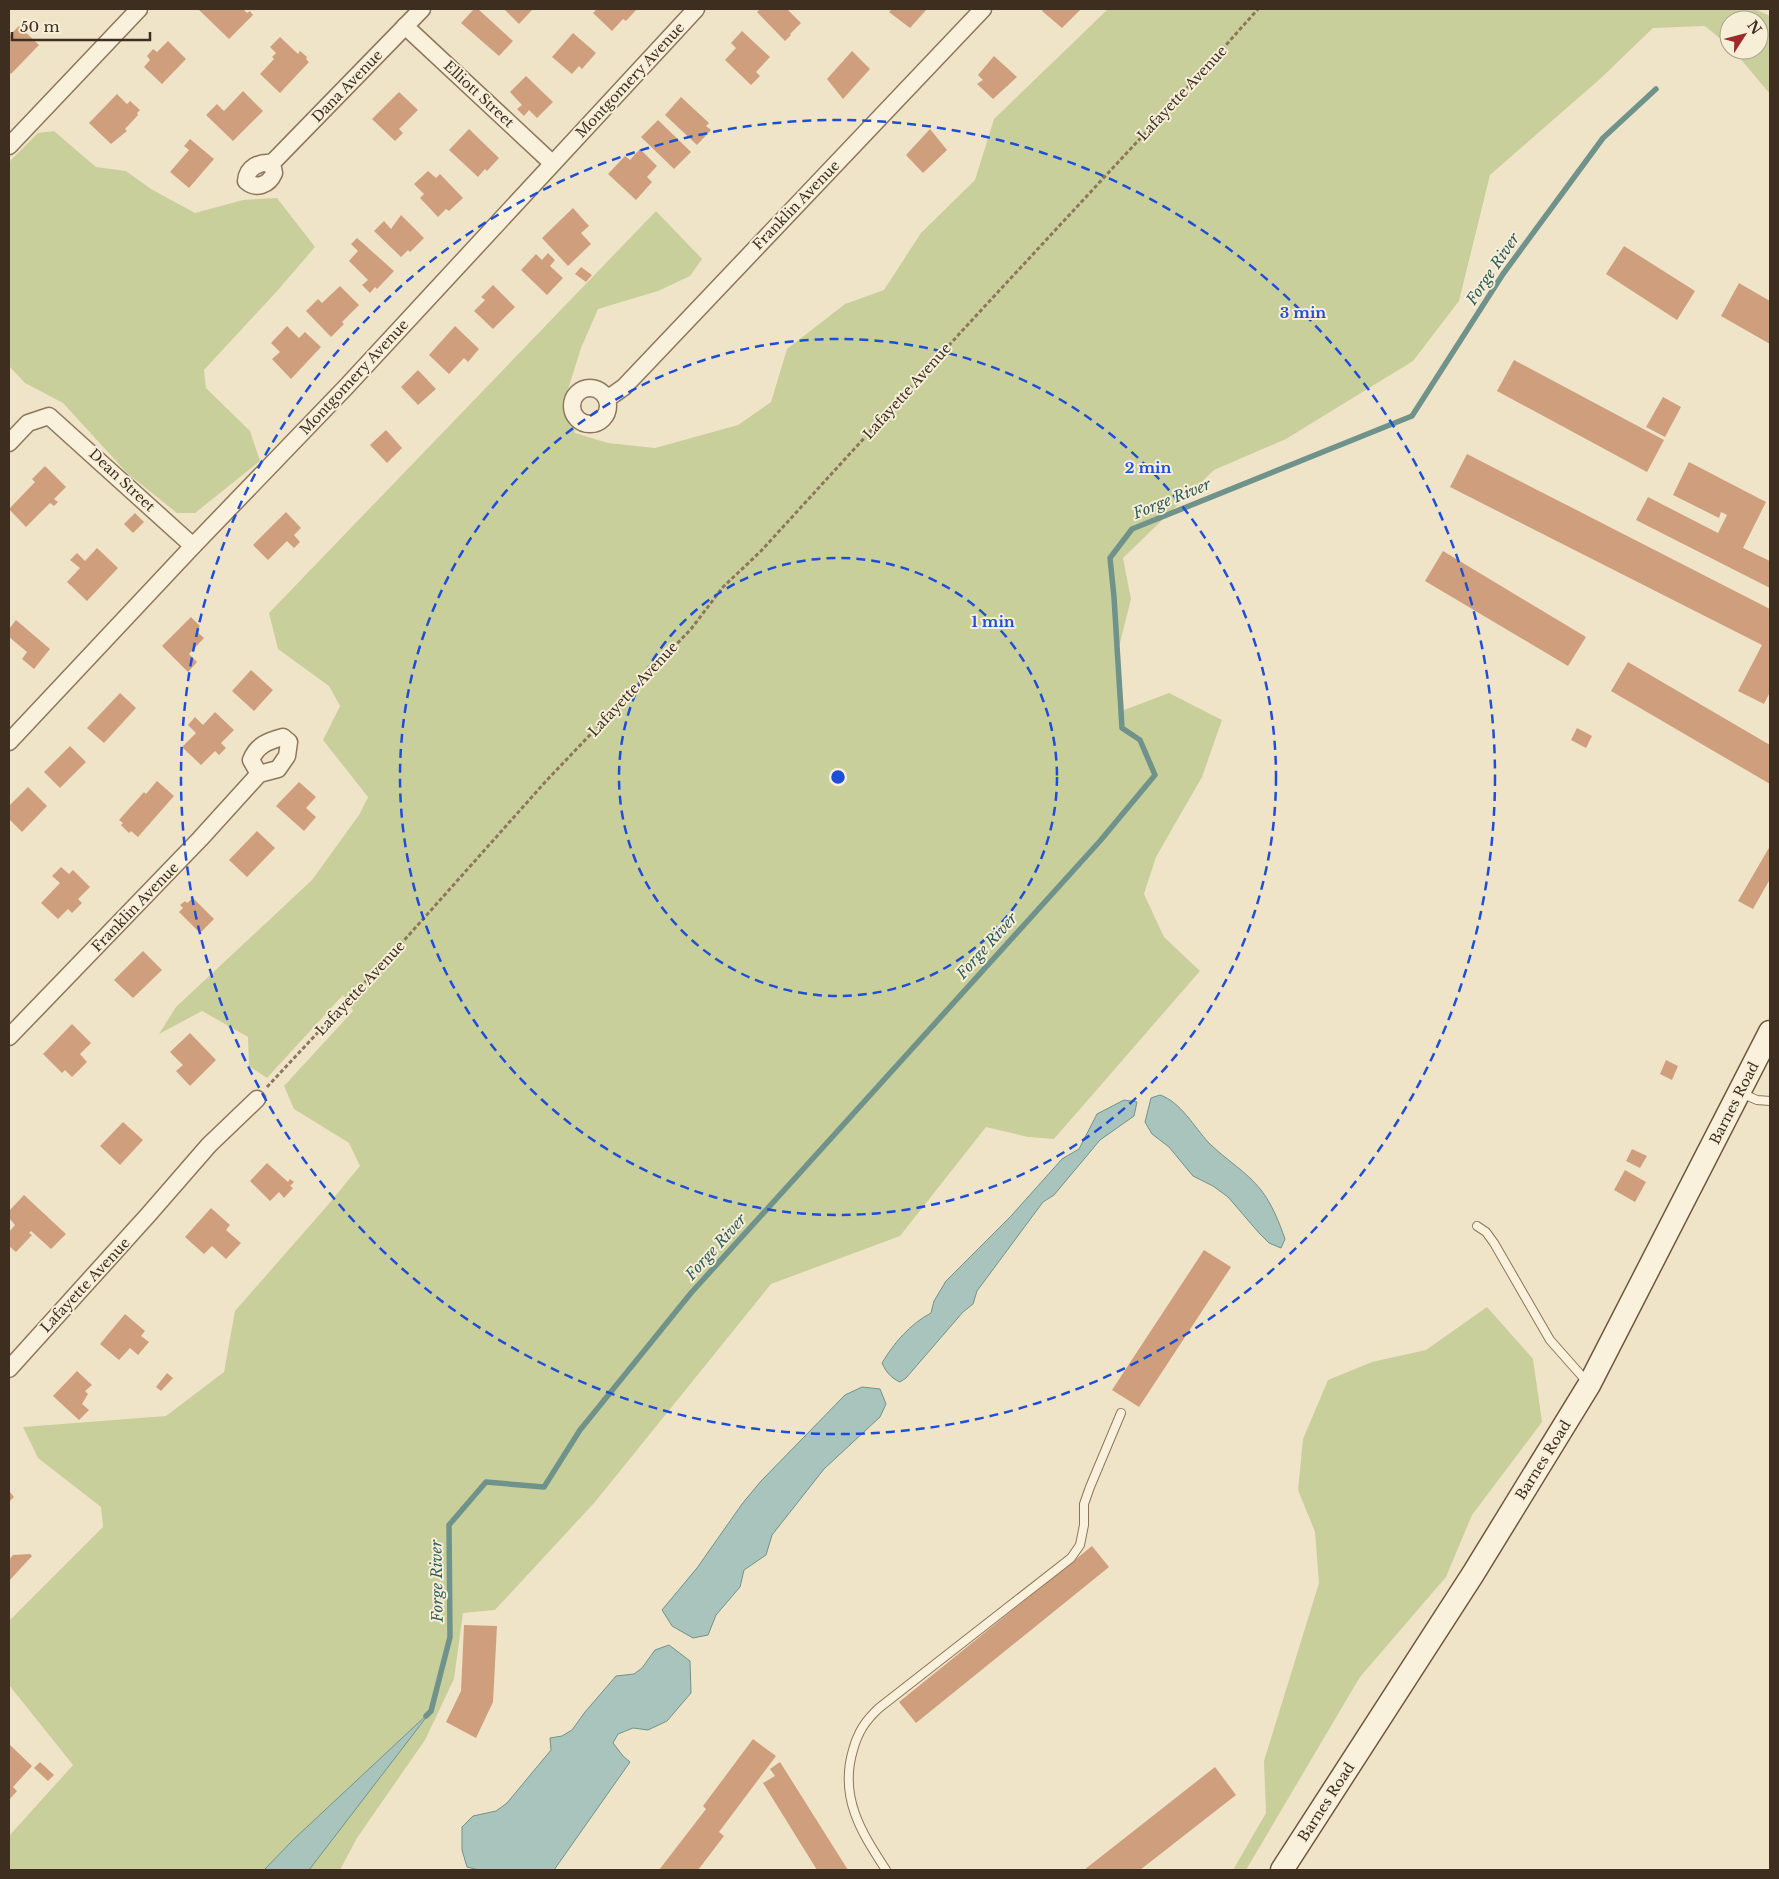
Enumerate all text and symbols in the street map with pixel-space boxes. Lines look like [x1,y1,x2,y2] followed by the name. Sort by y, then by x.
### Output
[12,10,150,42] scale bar
[1719,10,1769,60] north arrow
[20,17,60,36] text: 50 m
[1743,17,1766,38] text: N
[572,18,688,142] street label: Montgomery Avenue
[1133,42,1231,144] street label: Lafayette Avenue
[308,46,386,126] street label: Dana Avenue
[440,57,519,132] street label: Elliott Street
[749,156,843,254] street label: Franklin Avenue
[1461,228,1524,309] water label: Forge River
[1280,303,1326,322] text: 3 min
[296,315,412,439] street label: Montgomery Avenue
[859,339,955,443] street label: Lafayette Avenue
[85,445,159,516] street label: Dean Street
[1125,458,1171,477] text: 2 min
[1129,474,1215,523] water label: Forge River
[971,612,1015,631] text: 1 min
[584,638,682,740] street label: Lafayette Avenue
[829,768,847,786] centre of rings
[88,858,182,956] street label: Franklin Avenue
[951,908,1022,983] water label: Forge River
[311,937,409,1039] street label: Lafayette Avenue
[1705,1058,1763,1147] street label: Barnes Road
[680,1209,751,1284] water label: Forge River
[36,1234,134,1336] street label: Lafayette Avenue
[1511,1416,1575,1503] street label: Barnes Road
[426,1539,447,1623] water label: Forge River
[1294,1759,1358,1845] street label: Barnes Road

